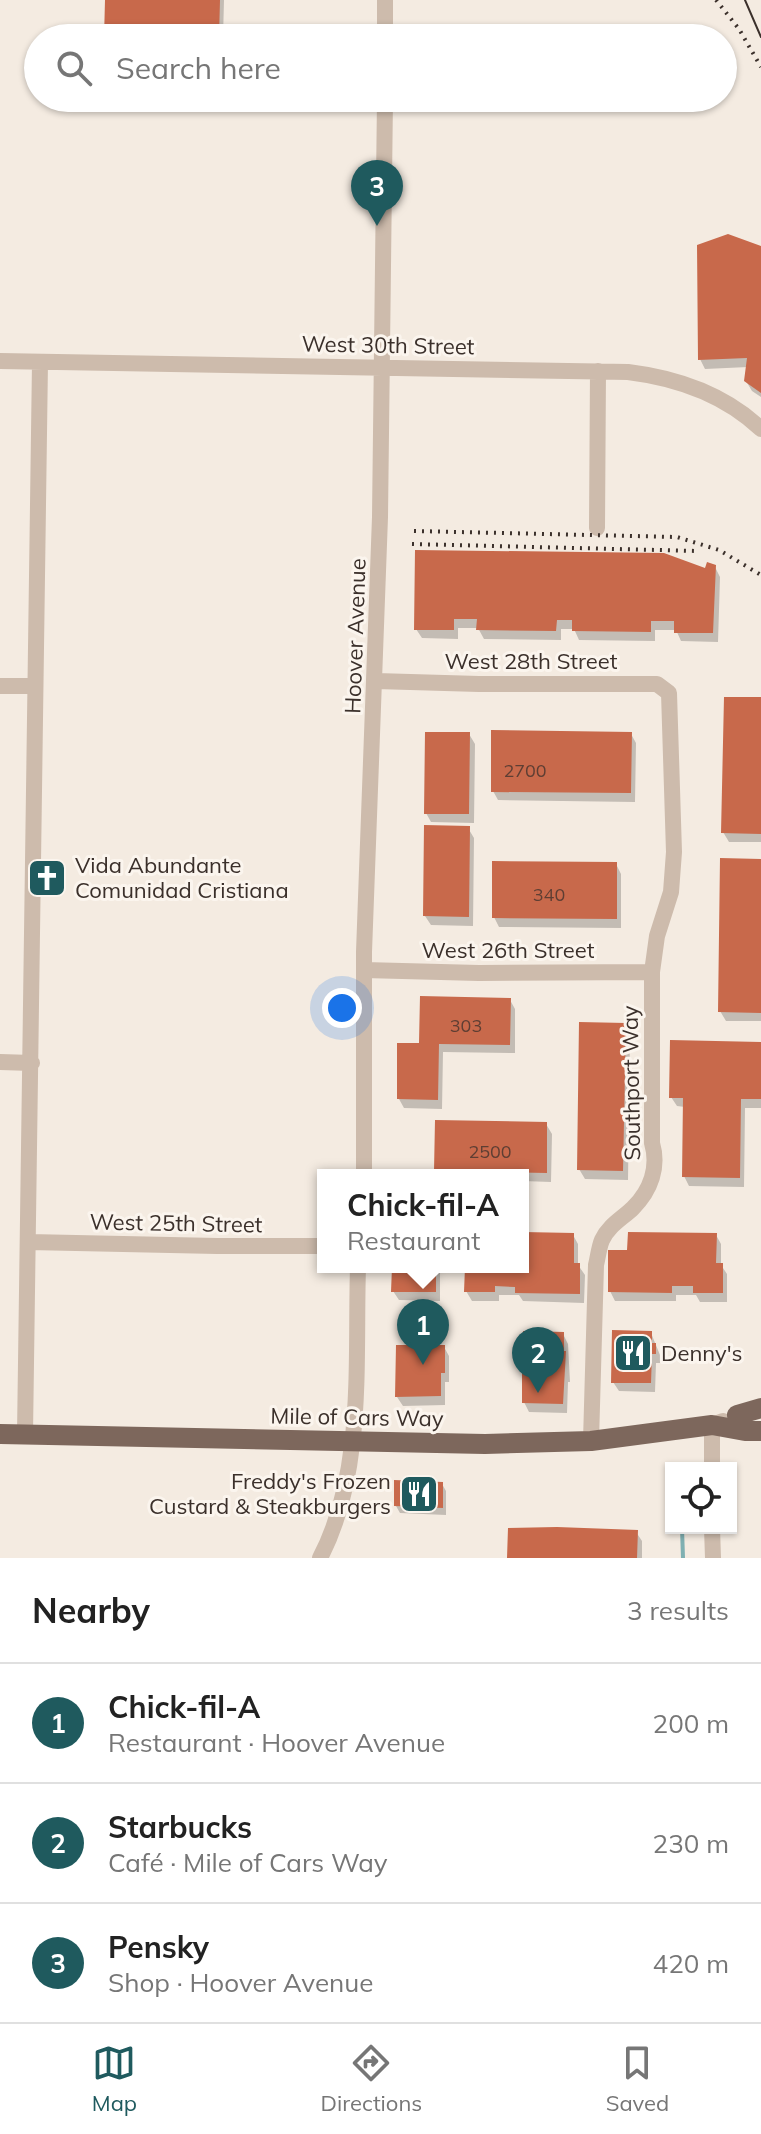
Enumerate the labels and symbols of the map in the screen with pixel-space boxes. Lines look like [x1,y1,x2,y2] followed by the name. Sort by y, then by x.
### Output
[351,160,403,226] pin: 3
[301,329,475,361] street label: West 30th Street
[338,558,372,714] street label: Hoover Avenue
[445,647,618,675] street label: West 28th Street
[503,759,547,782] house number: 2700
[75,851,289,904] place label: Vida Abundante Comunidad Cristiana
[26,857,68,899] church icon: Vida Abundante Comunidad Cristiana
[533,883,565,906] house number: 340
[422,936,595,964] street label: West 26th Street
[322,988,362,1028] your location
[616,1005,646,1161] street label: Southport Way
[450,1014,482,1037] house number: 303
[468,1140,512,1163] house number: 2500
[89,1207,263,1239] street label: West 25th Street
[397,1299,449,1365] pin: 1
[512,1327,564,1393] pin: 2
[612,1332,654,1374] restaurant icon: Denny's
[661,1339,743,1367] place label: Denny's
[270,1401,444,1433] street label: Mile of Cars Way
[149,1467,391,1520] place label: Freddy's Frozen Custard & Steakburgers
[398,1473,440,1515] restaurant icon: Freddy's Frozen Custard & Steakburgers

